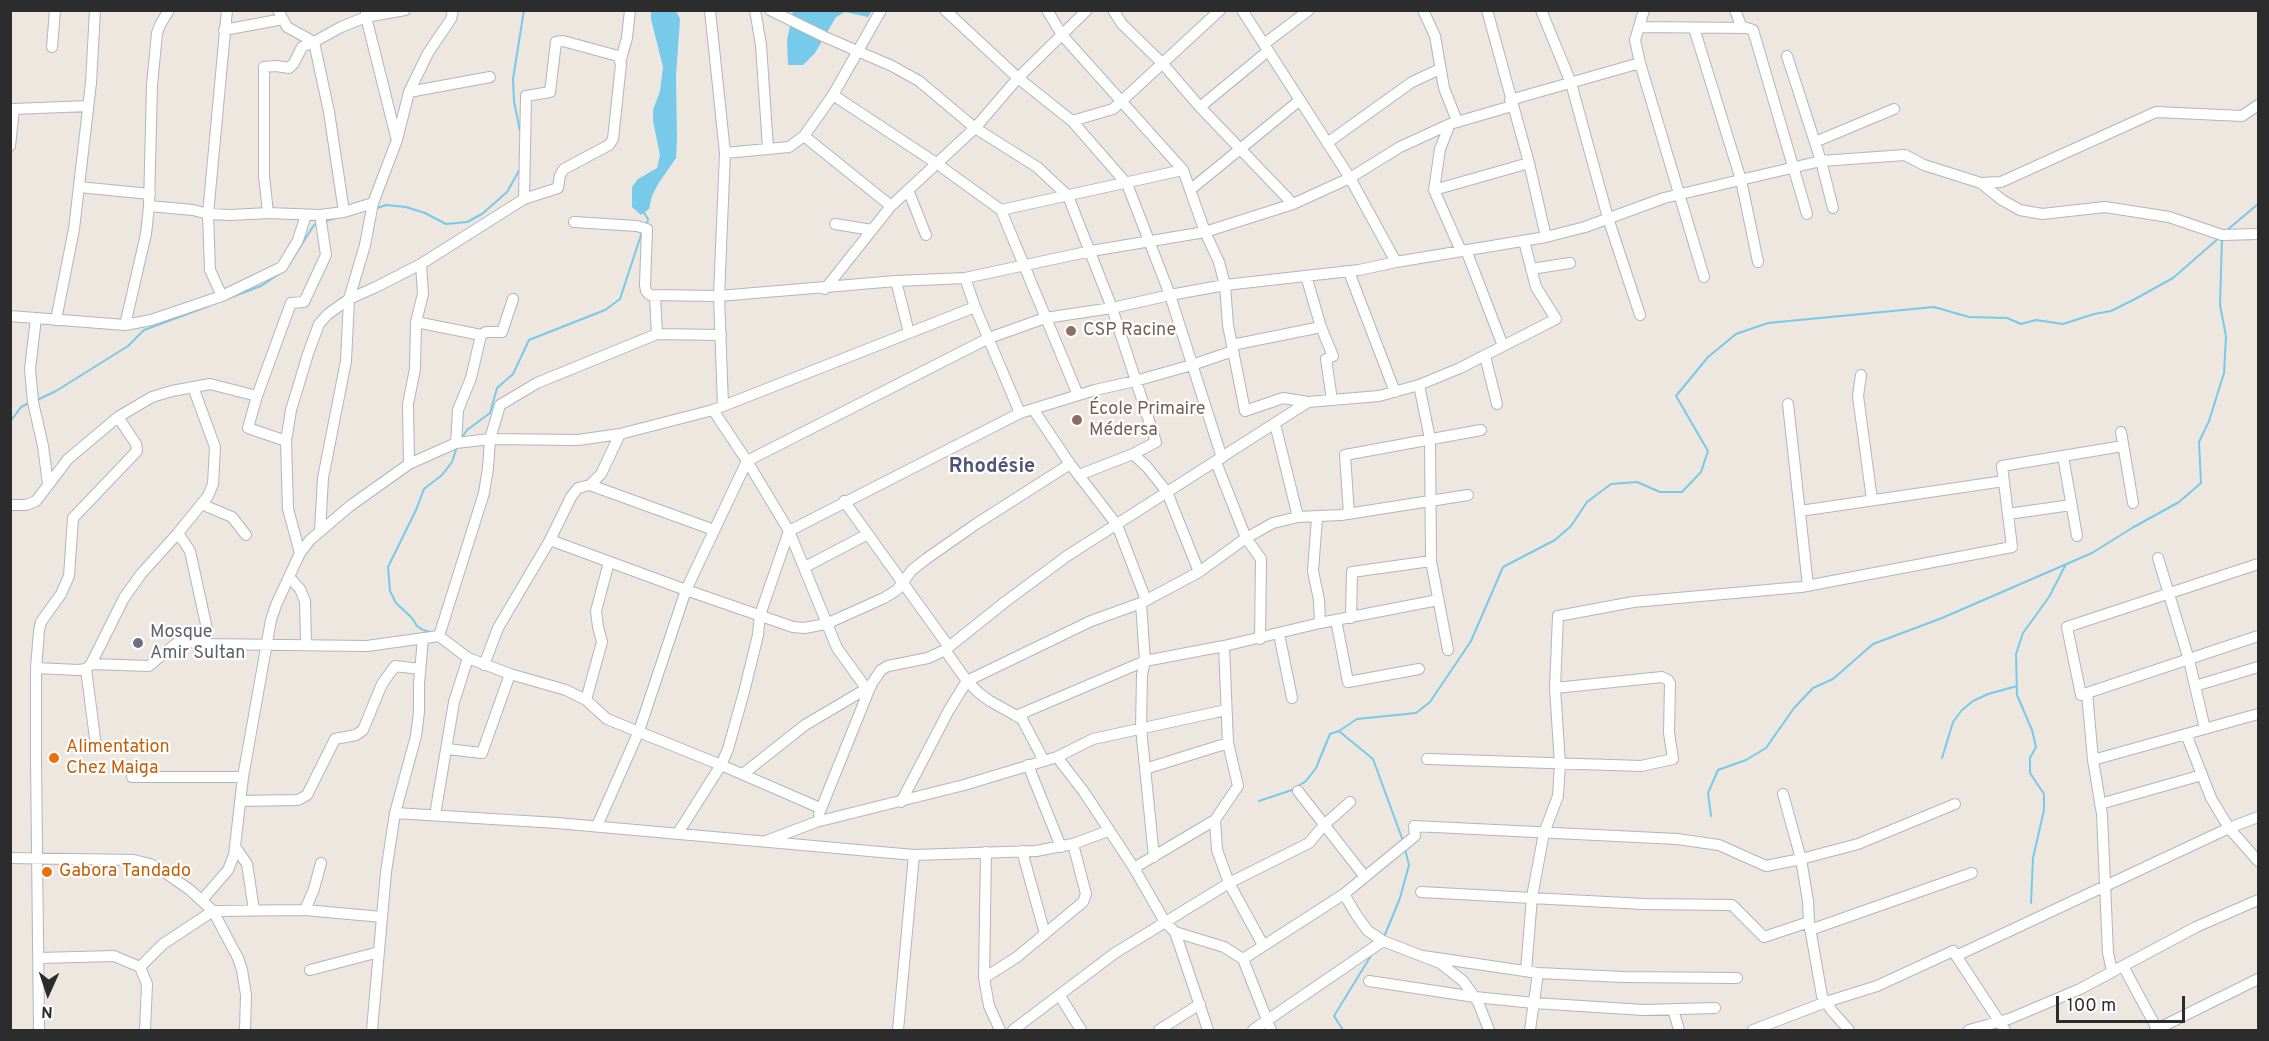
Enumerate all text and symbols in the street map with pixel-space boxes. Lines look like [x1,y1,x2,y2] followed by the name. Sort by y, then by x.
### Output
[1083,320,1176,342] place label: CSP Racine
[1064,324,1078,338] marker: CSP Racine
[1089,399,1205,442] place label: École Primaire Médersa
[1070,413,1084,427] marker: École Primaire Médersa
[949,456,1035,480] district label: Rhodésie
[150,622,245,664] place label: Mosque Amir Sultan
[131,636,145,650] marker: Mosque Amir Sultan
[66,737,170,780] place label: Alimentation Chez Maiga
[47,751,61,765] marker: Alimentation Chez Maiga
[59,861,191,883] place label: Gabora Tandado
[40,865,54,879] marker: Gabora Tandado
[18,963,78,1023] north arrow
[2059,984,2188,1022] scale bar
[2067,995,2116,1018] text: 100 m
[41,1001,53,1021] text: N

